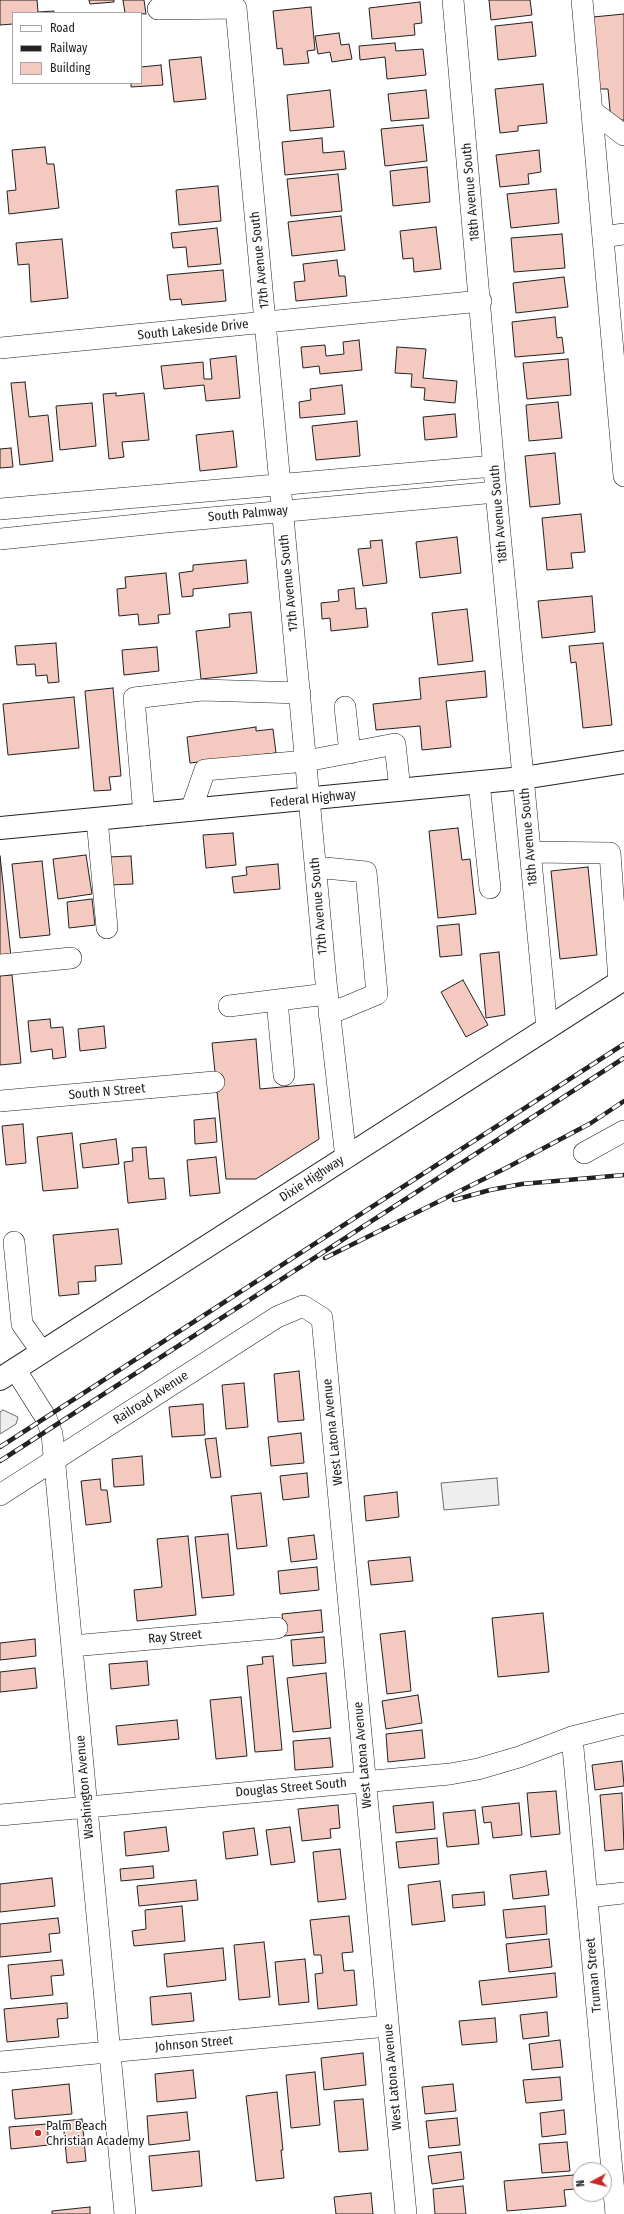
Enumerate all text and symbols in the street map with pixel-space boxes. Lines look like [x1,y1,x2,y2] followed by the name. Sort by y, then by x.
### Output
[12,12,142,84] legend
[50,21,75,35] text: Road
[50,41,87,55] text: Railway
[50,61,90,75] text: Building
[459,142,483,242] street label: 18th Avenue South
[247,211,273,309] street label: 17th Avenue South
[137,316,249,344] street label: South Lakeside Drive
[487,464,511,564] street label: 18th Avenue South
[207,503,289,525] street label: South Palmway
[276,534,302,632] street label: 17th Avenue South
[269,787,357,811] street label: Federal Highway
[517,787,541,887] street label: 18th Avenue South
[307,857,331,955] street label: 17th Avenue South
[68,1081,146,1103] street label: South N Street
[277,1152,347,1206] street label: Dixie Highway
[111,1368,191,1428] street label: Railroad Avenue
[320,1378,346,1486] street label: West Latona Avenue
[147,1627,203,1647] street label: Ray Street
[351,1701,375,1809] street label: West Latona Avenue
[73,1734,97,1840] street label: Washington Avenue
[235,1775,347,1801] street label: Douglas Street South
[583,1937,605,2013] street label: Truman Street
[381,2023,405,2131] street label: West Latona Avenue
[154,2033,234,2055] street label: Johnson Street
[46,2118,144,2149] place label: Palm Beach Christian Academy
[33,2128,43,2138] marker: Palm Beach Christian Academy
[572,2162,612,2202] north arrow
[574,2179,587,2187] text: N

